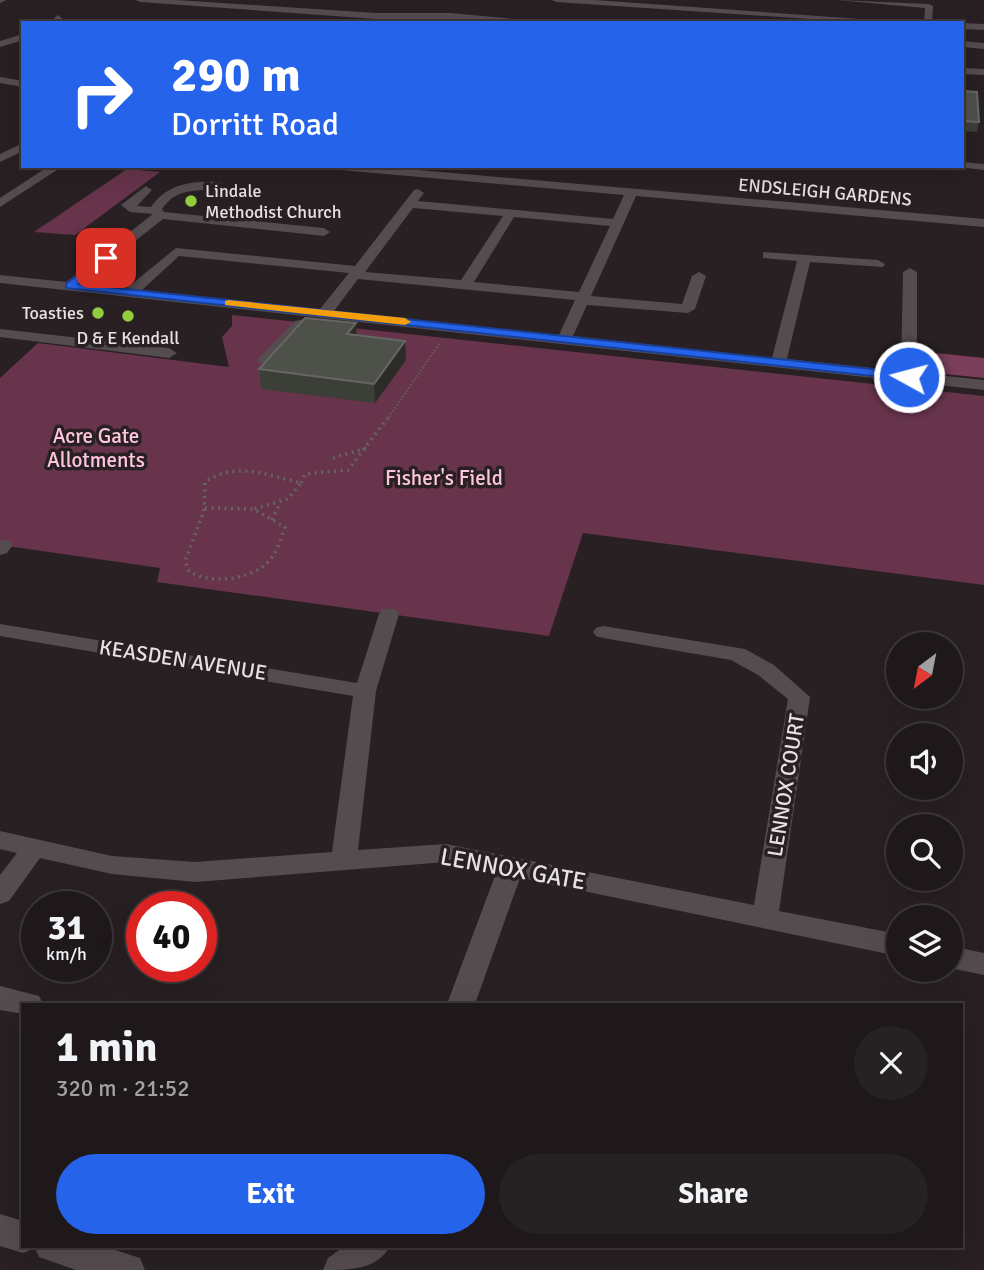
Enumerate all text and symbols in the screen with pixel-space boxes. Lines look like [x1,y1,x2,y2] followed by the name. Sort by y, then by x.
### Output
[171,45,301,105] text: 290 m
[56,49,147,140] icon: right
[171,105,339,144] text: Dorritt Road
[737,173,913,211] street label: ENDSLEIGH GARDENS
[205,180,342,223] place label: Lindale Methodist Church
[183,193,199,209] marker: Lindale Methodist Church
[76,228,136,288] pin
[87,239,125,277] icon: arrive
[22,302,84,324] place label: Toasties
[90,305,106,321] marker: Toasties
[120,308,136,324] marker: D & E Kendall
[76,327,180,349] place label: D & E Kendall
[872,340,946,414] position arrow
[47,423,145,473] park label: Acre Gate Allotments
[385,465,503,491] park label: Fisher's Field
[886,632,962,709] north arrow
[886,632,963,982] map controls
[97,634,269,686] street label: KEASDEN AVENUE
[762,711,810,858] street label: LENNOX COURT
[886,723,963,800] button: sound
[886,814,963,891] button: search
[438,841,588,897] street label: LENNOX GATE
[126,891,217,982] speed limit sign: 40
[886,905,963,982] button: layers
[48,906,85,949] text: 31
[46,943,87,965] text: km/h
[56,1022,157,1073] text: 1 min
[854,1026,928,1100] button: close
[56,1074,190,1103] text: 320 m · 21:52
[56,1154,485,1234] button: Exit
[499,1154,928,1234] button: Share

